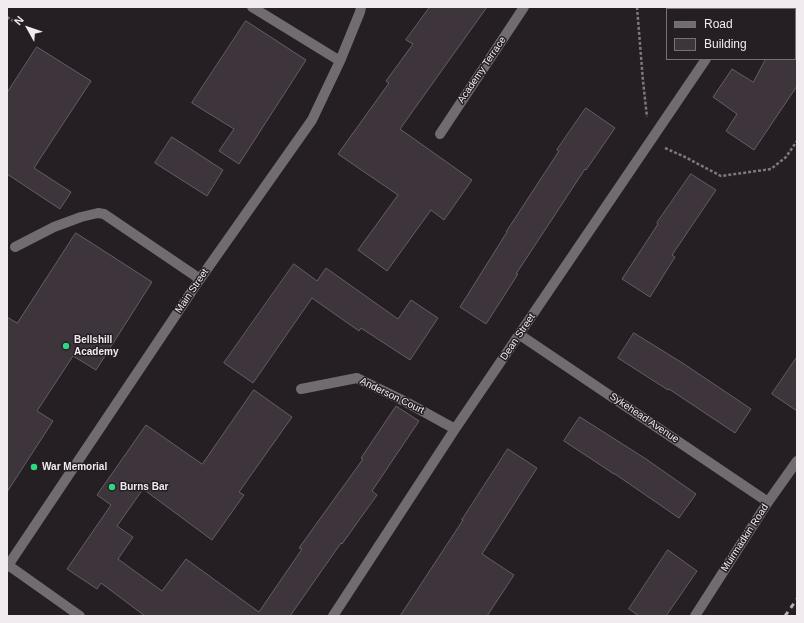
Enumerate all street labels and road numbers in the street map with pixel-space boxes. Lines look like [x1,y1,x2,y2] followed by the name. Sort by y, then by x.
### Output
[455,34,509,106] street label: Academy Terrace
[173,266,211,316] street label: Main Street
[498,312,538,362] street label: Dean Street
[358,375,426,417] street label: Anderson Court
[607,390,681,446] street label: Sykehead Avenue
[719,502,771,574] street label: Muirmadkin Road

